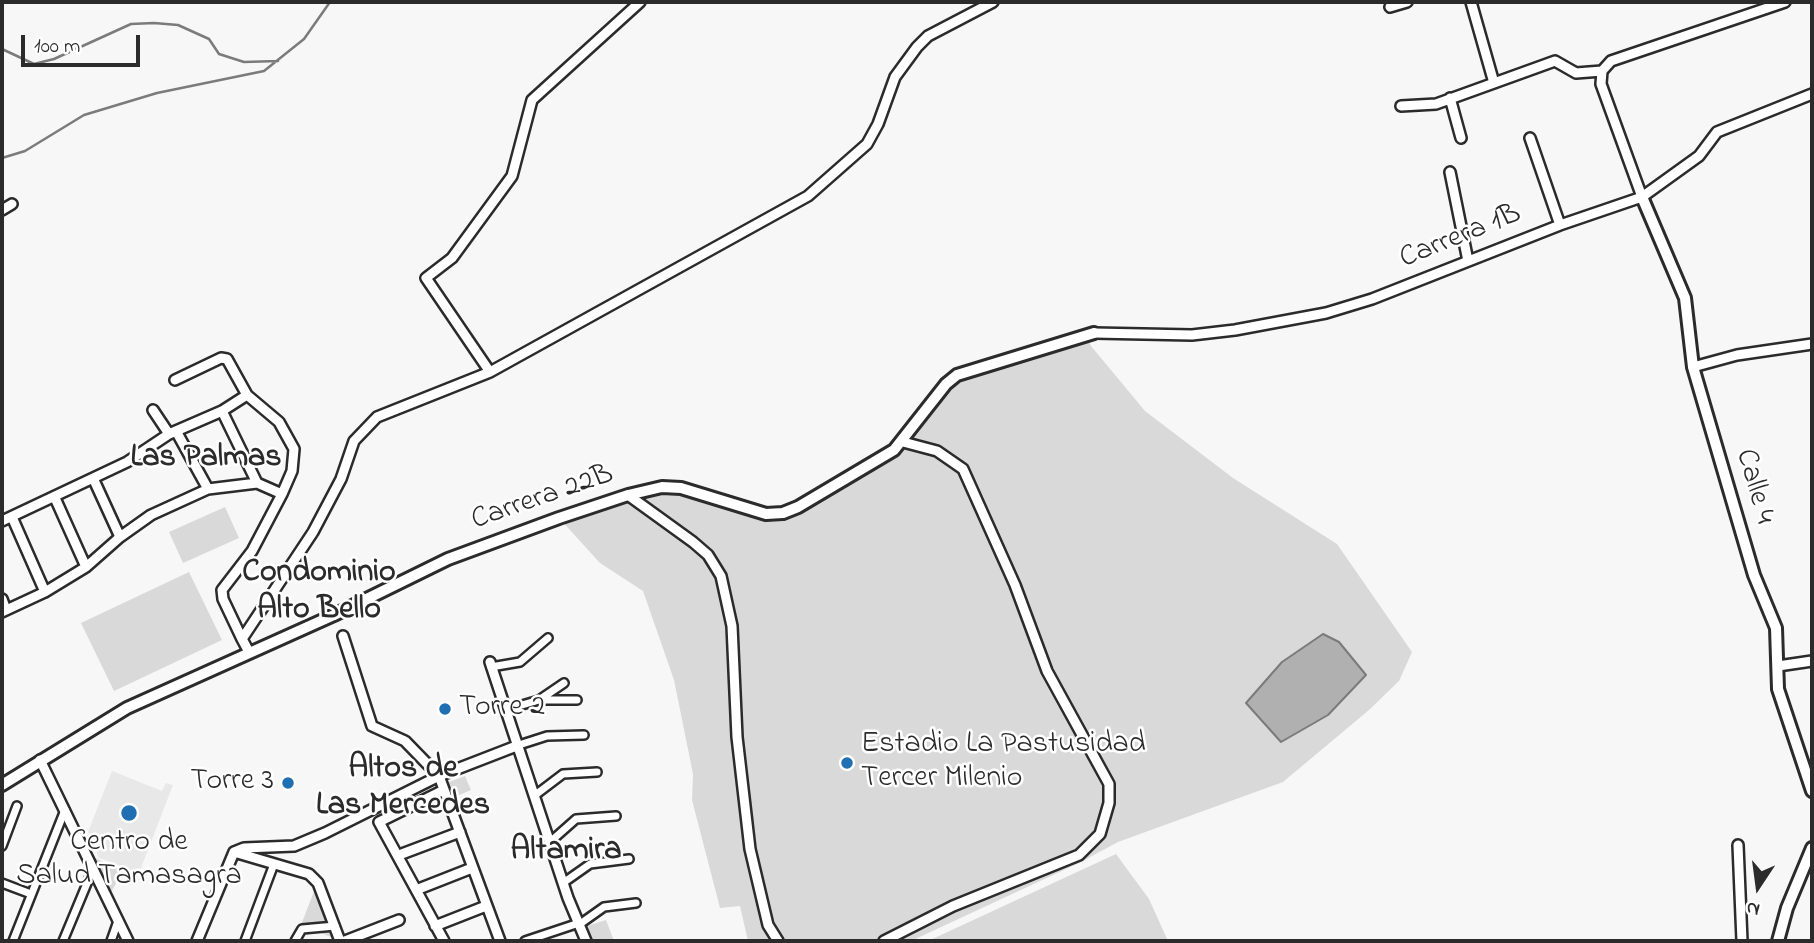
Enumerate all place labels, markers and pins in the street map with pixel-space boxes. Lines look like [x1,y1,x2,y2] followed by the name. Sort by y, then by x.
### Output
[459,691,545,727] place label: Torre 2
[437,701,453,717] marker: Torre 2
[861,728,1146,798] place label: Estadio La Pastusidad Tercer Milenio
[839,755,855,771] marker: Estadio La Pastusidad Tercer Milenio
[190,765,274,801] place label: Torre 3
[280,775,296,791] marker: Torre 3
[119,803,139,823] marker: Centro de Salud Tamasagra
[16,826,242,896] place label: Centro de Salud Tamasagra

